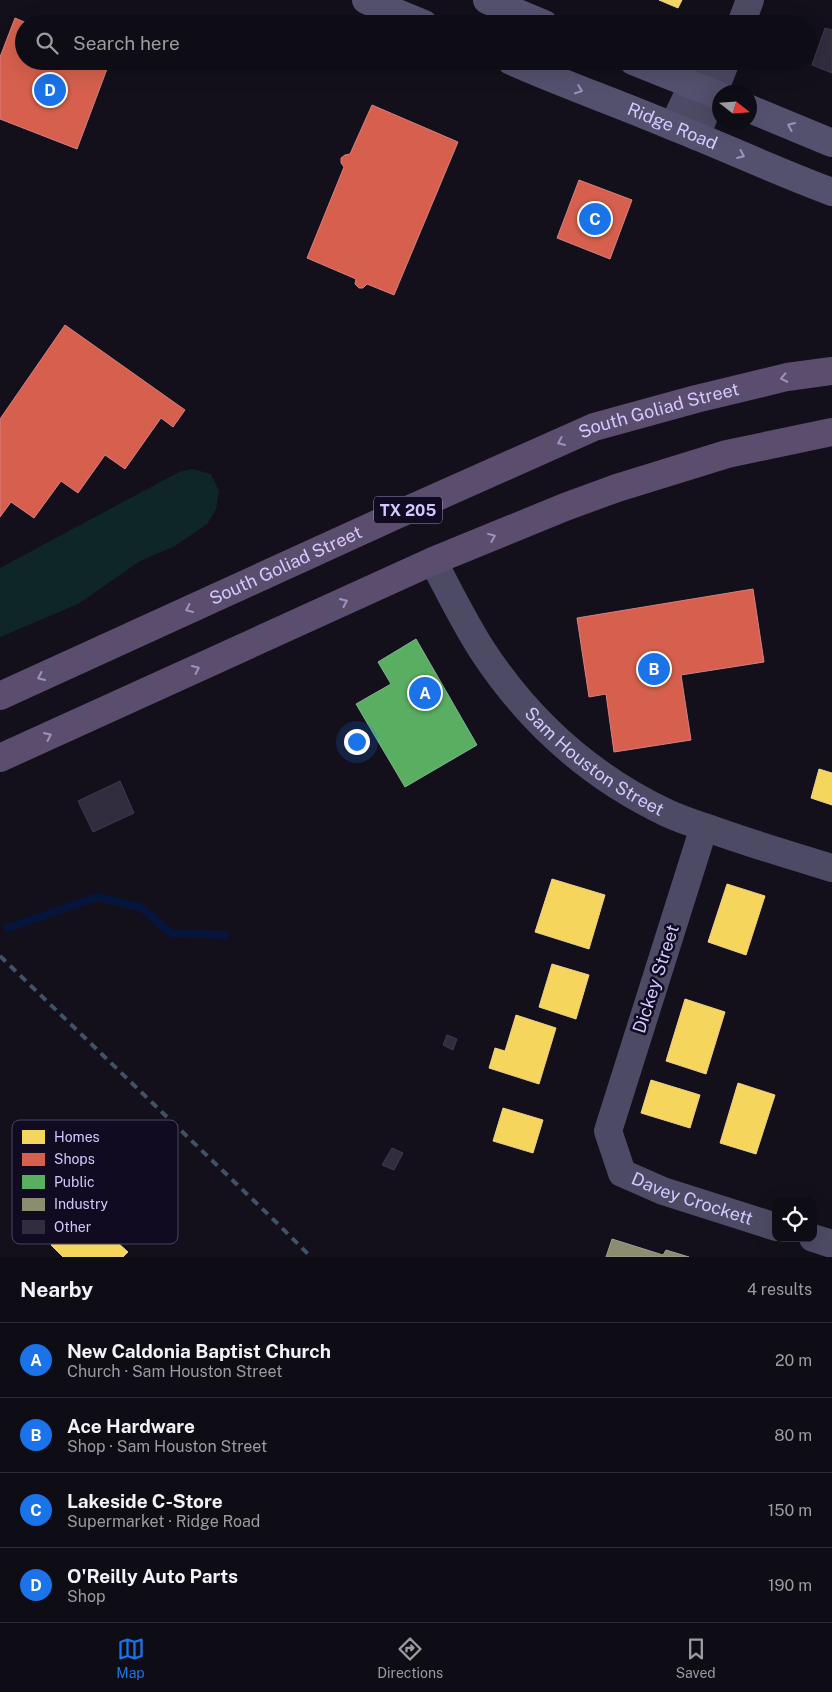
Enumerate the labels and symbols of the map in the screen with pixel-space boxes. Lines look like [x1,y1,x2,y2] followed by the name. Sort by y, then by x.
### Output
[34,71,66,109] pin: D
[575,84,583,94] one-way arrow
[712,85,757,130] north arrow
[624,98,721,154] street label: Ridge Road
[787,122,796,132] one-way arrow
[736,148,745,159] one-way arrow
[579,200,611,238] pin: C
[779,372,788,383] one-way arrow
[575,378,741,443] street label: South Goliad Street
[557,435,566,446] one-way arrow
[374,496,442,524] road number: TX 205
[206,521,365,609] street label: South Goliad Street
[488,532,496,542] one-way arrow
[339,597,348,608] one-way arrow
[185,603,194,614] one-way arrow
[638,650,670,688] pin: B
[191,665,200,675] one-way arrow
[37,670,46,681] one-way arrow
[409,674,441,712] pin: A
[521,703,668,820] street label: Sam Houston Street
[344,729,370,755] your location
[43,732,52,743] one-way arrow
[628,922,683,1036] street label: Dickey Street
[12,1120,178,1244] legend
[54,1129,100,1145] text: Homes
[54,1151,95,1167] text: Shops
[629,1168,756,1229] street label: Davey Crockett
[54,1174,95,1190] text: Public
[54,1196,109,1212] text: Industry
[54,1219,91,1235] text: Other

